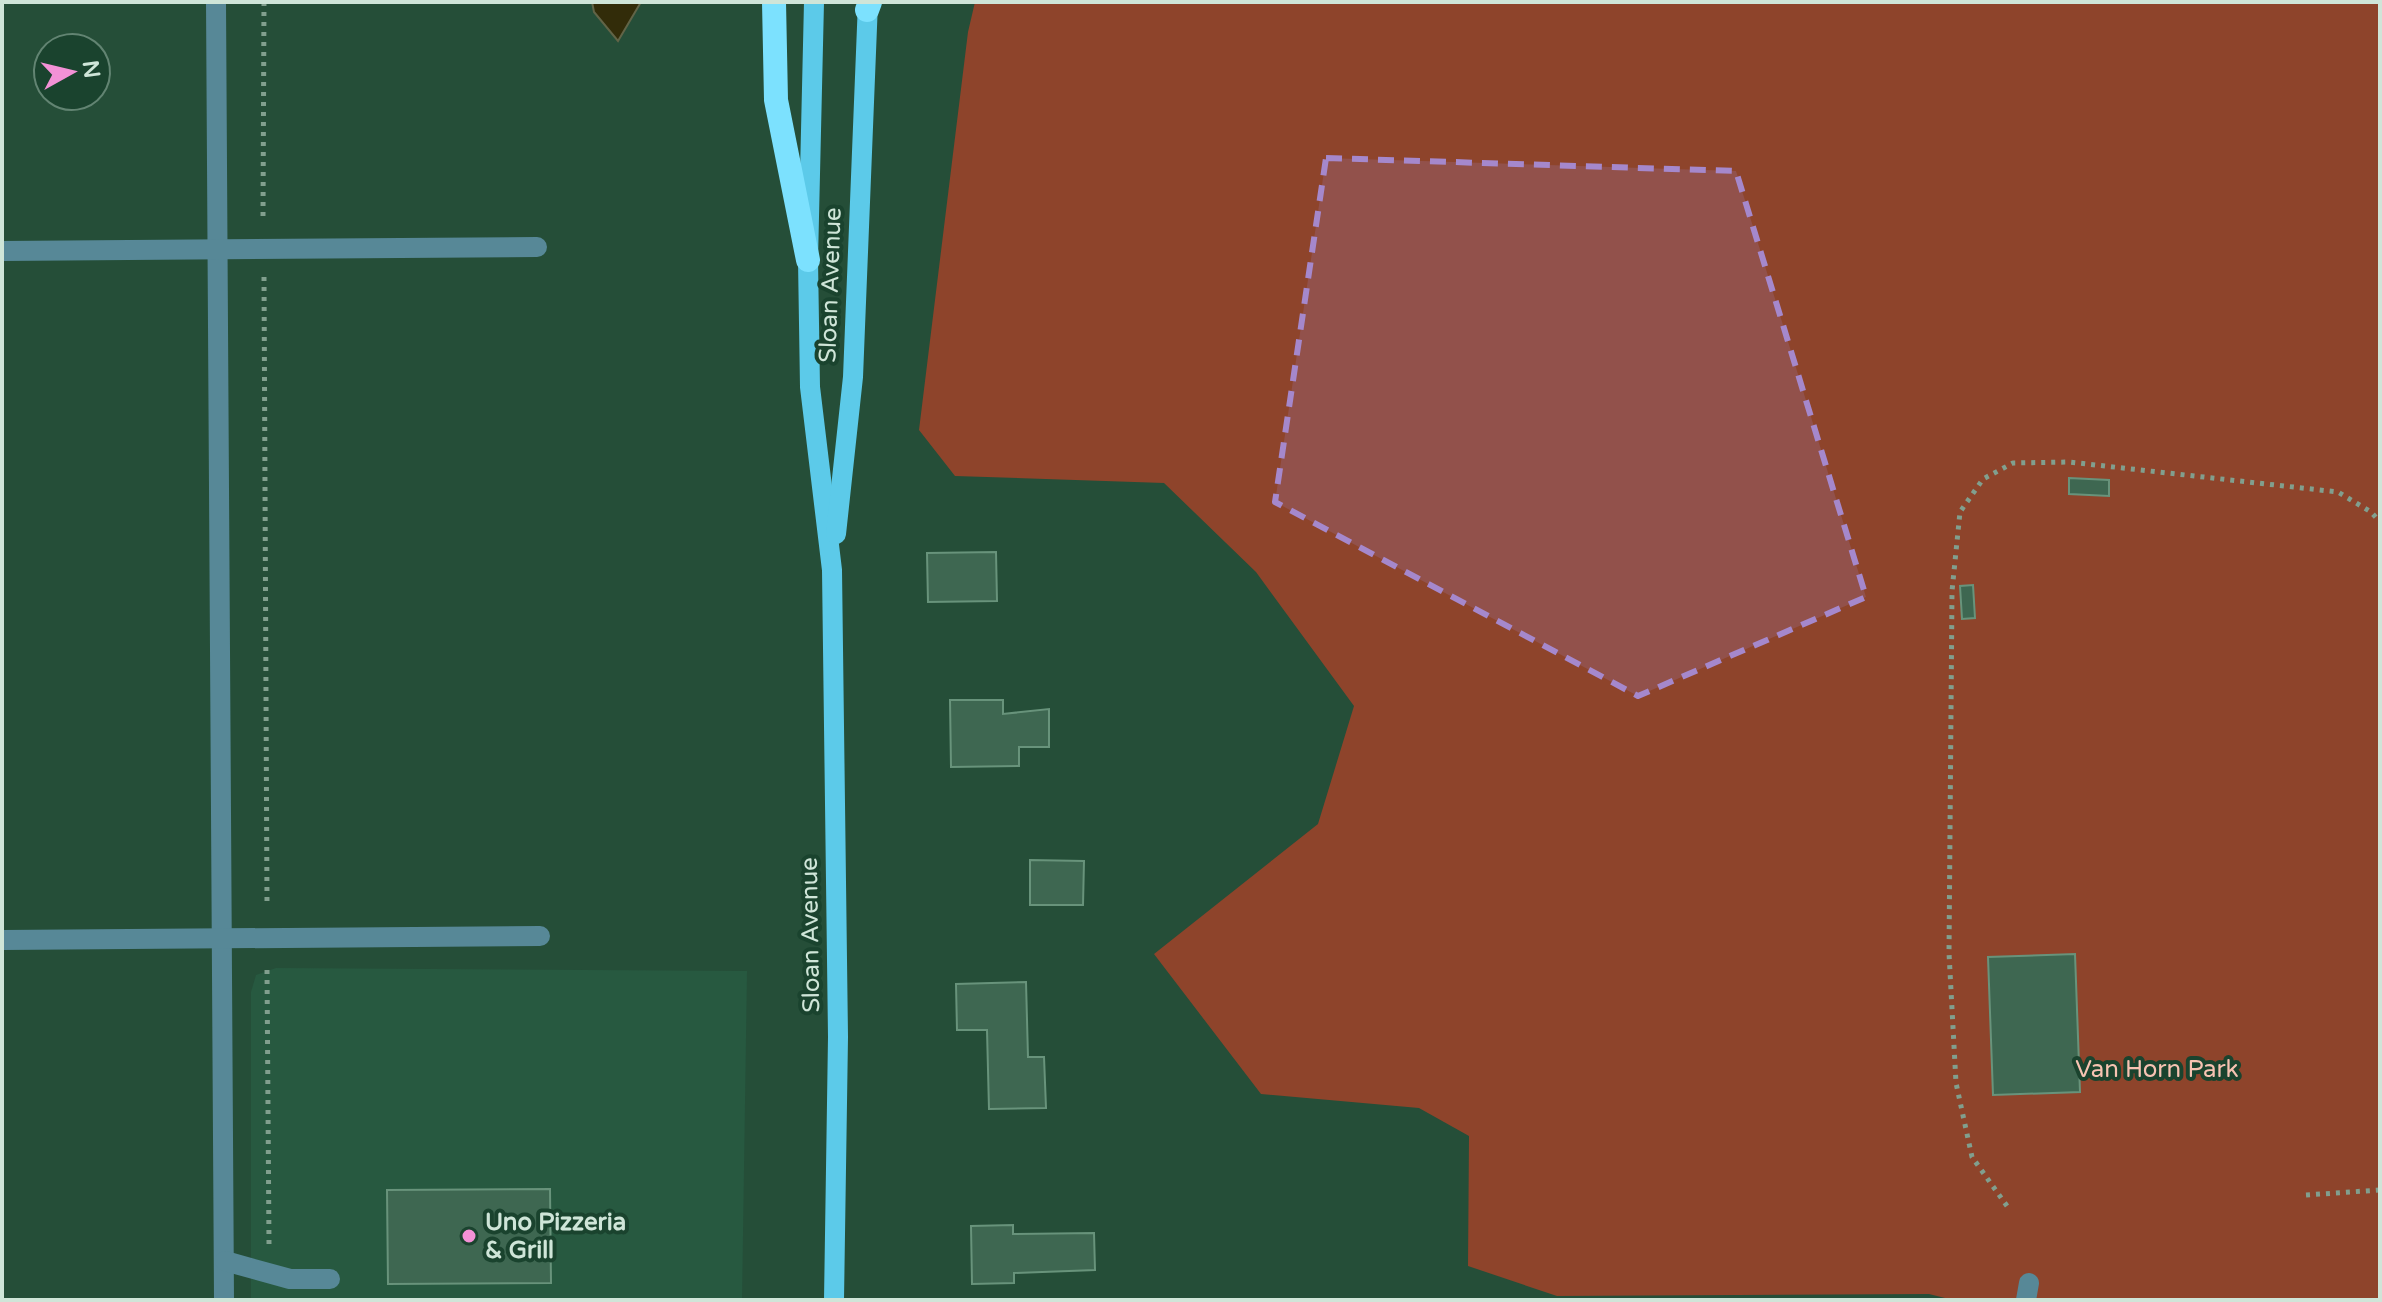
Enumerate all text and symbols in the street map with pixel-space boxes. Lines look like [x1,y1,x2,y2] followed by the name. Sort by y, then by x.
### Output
[32,32,112,112] north arrow
[77,59,105,80] text: N
[813,207,848,363] street label: Sloan Avenue
[795,857,826,1013] street label: Sloan Avenue
[2075,1055,2239,1084] park label: Van Horn Park
[485,1208,626,1265] place label: Uno Pizzeria & Grill
[460,1227,478,1245] marker: Uno Pizzeria & Grill

